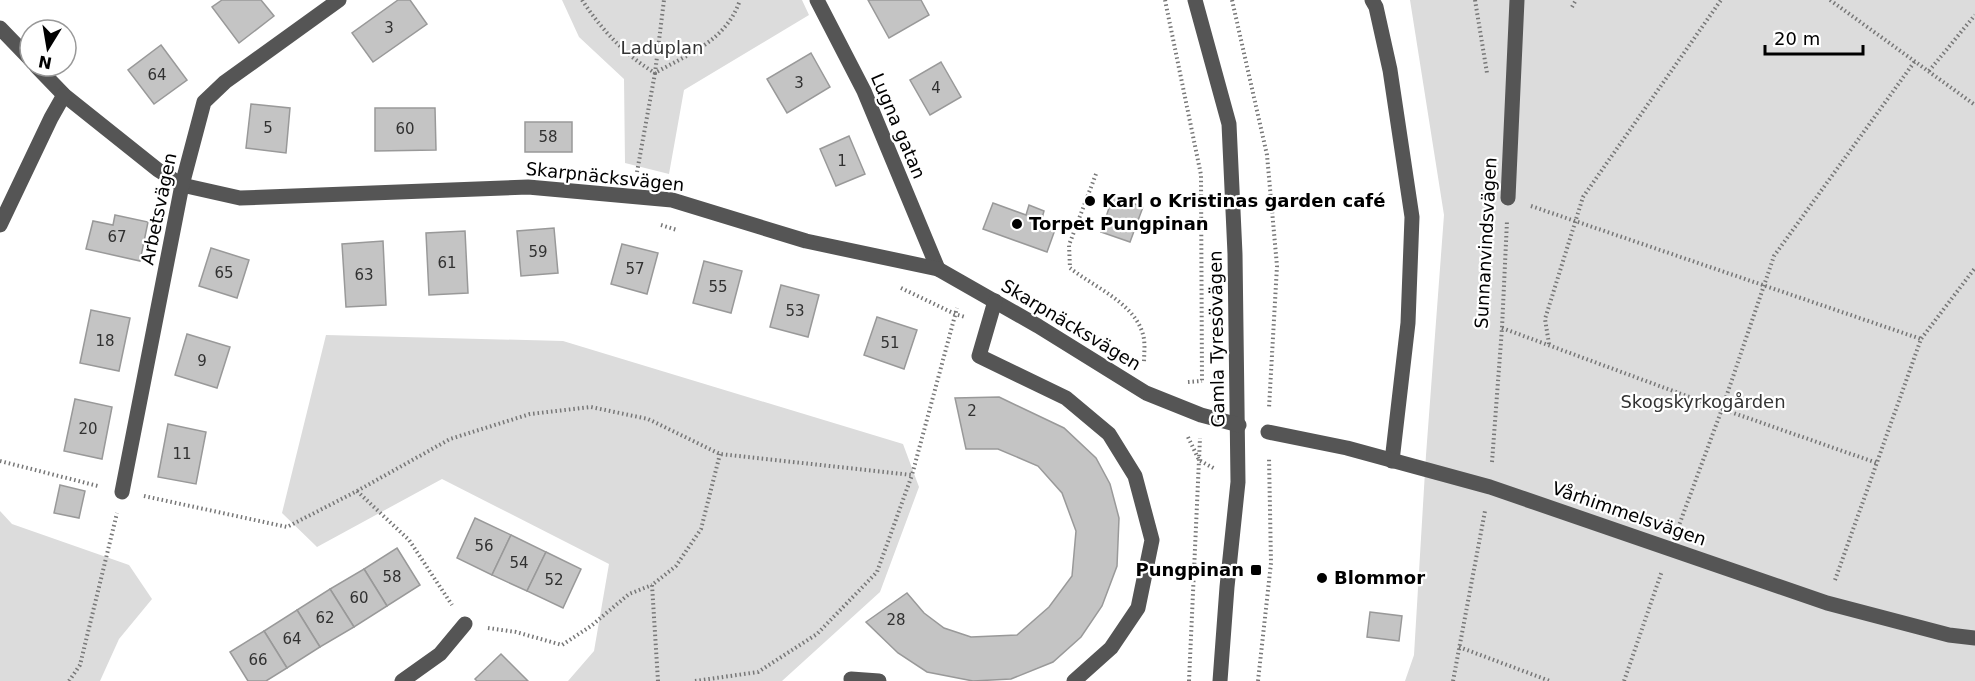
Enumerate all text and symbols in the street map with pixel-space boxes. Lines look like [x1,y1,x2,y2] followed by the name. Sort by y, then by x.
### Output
[18,18,78,78] north arrow
[1765,18,1862,56] scale bar
[384,19,394,37] house number: 3
[1774,28,1820,49] text: 20 m
[621,37,703,58] park label: Laduplan
[37,52,54,73] text: N
[147,66,167,84] house number: 64
[867,70,930,182] street label: Lugna gatan
[794,74,804,92] house number: 3
[931,79,941,97] house number: 4
[263,119,273,137] house number: 5
[395,120,415,138] house number: 60
[538,128,558,146] house number: 58
[136,151,181,267] street label: Arbetsvägen
[837,152,847,170] house number: 1
[1471,157,1500,329] street label: Sunnanvindsvägen
[525,158,685,195] street label: Skarpnäcksvägen
[1102,190,1385,211] place label: Karl o Kristinas garden café
[1083,194,1097,208] marker: Karl o Kristinas garden café
[1029,213,1209,234] place label: Torpet Pungpinan
[1010,217,1024,231] marker: Torpet Pungpinan
[107,228,127,246] house number: 67
[528,243,548,261] house number: 59
[1204,250,1229,428] street label: Gamla Tyresövägen
[437,254,457,272] house number: 61
[625,260,645,278] house number: 57
[214,264,234,282] house number: 65
[354,266,374,284] house number: 63
[998,275,1145,375] street label: Skarpnäcksvägen
[708,278,728,296] house number: 55
[785,302,805,320] house number: 53
[95,332,115,350] house number: 18
[880,334,900,352] house number: 51
[197,352,207,370] house number: 9
[1620,391,1786,412] park label: Skogskyrkogården
[967,402,977,420] house number: 2
[78,420,98,438] house number: 20
[172,445,192,463] house number: 11
[1549,477,1709,550] street label: Vårhimmelsvägen
[474,537,494,555] house number: 56
[509,554,529,572] house number: 54
[1135,559,1244,580] place label: Pungpinan
[1249,563,1263,577] marker: Pungpinan
[1334,567,1425,588] place label: Blommor
[382,568,402,586] house number: 58
[544,571,564,589] house number: 52
[1315,571,1329,585] marker: Blommor
[349,589,369,607] house number: 60
[315,609,335,627] house number: 62
[886,611,906,629] house number: 28
[282,630,302,648] house number: 64
[248,651,268,669] house number: 66

